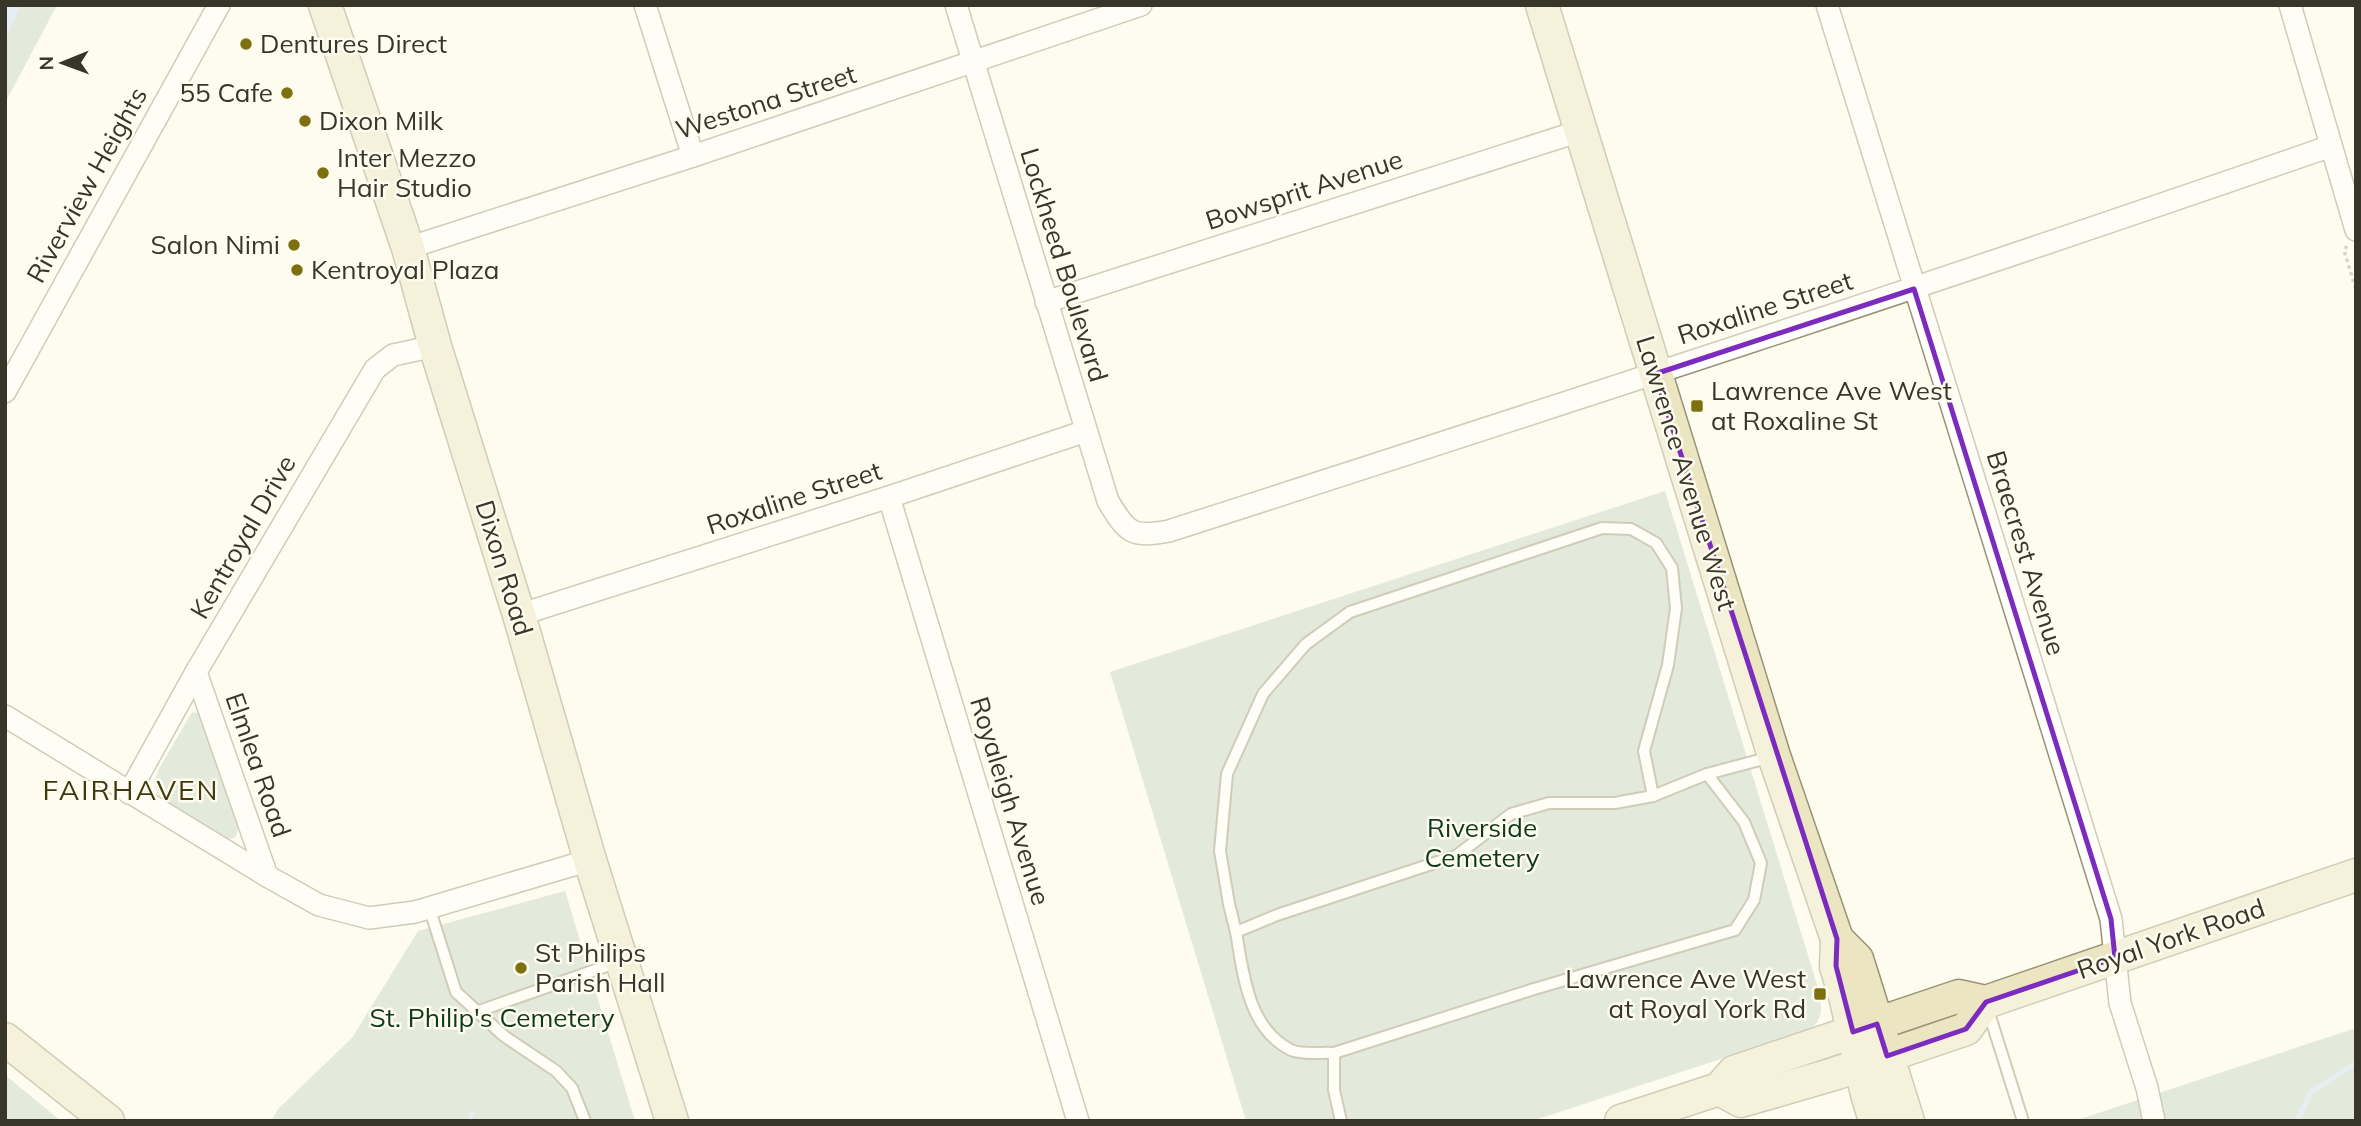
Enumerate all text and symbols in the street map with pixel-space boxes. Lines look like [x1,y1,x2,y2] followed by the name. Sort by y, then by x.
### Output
[260,27,447,60] place label: Dentures Direct
[28,28,98,98] north arrow
[238,36,254,52] marker: Dentures Direct
[34,56,58,71] text: N
[672,57,860,146] street label: Westona Street
[179,76,273,109] place label: 55 Cafe
[19,81,154,288] street label: Riverview Heights
[279,85,295,101] marker: 55 Cafe
[319,104,444,137] place label: Dixon Milk
[297,113,313,129] marker: Dixon Milk
[337,141,476,204] place label: Inter Mezzo Hair Studio
[1201,142,1407,237] street label: Bowsprit Avenue
[1013,144,1116,386] street label: Lockheed Boulevard
[315,165,331,181] marker: Inter Mezzo Hair Studio
[151,228,280,261] place label: Salon Nimi
[286,237,302,253] marker: Salon Nimi
[311,253,499,286] place label: Kentroyal Plaza
[289,262,305,278] marker: Kentroyal Plaza
[1673,264,1857,351] street label: Roxaline Street
[1629,332,1744,614] street label: Lawrence Avenue West
[1711,374,1952,437] place label: Lawrence Ave West at Roxaline St
[1689,398,1705,414] marker: Lawrence Ave West at Roxaline St
[1980,447,2073,659] street label: Braecrest Avenue
[182,449,303,624] street label: Kentroyal Drive
[702,454,886,541] street label: Roxaline Street
[468,496,541,640] street label: Dixon Road
[218,688,299,841] street label: Elmlea Road
[963,693,1058,909] street label: Royaleigh Avenue
[43,772,219,807] district label: FAIRHAVEN
[1424,811,1540,874] park label: Riverside Cemetery
[2073,891,2269,986] street label: Royal York Road
[535,936,665,999] place label: St Philips Parish Hall
[513,960,529,976] marker: St Philips Parish Hall
[1565,962,1806,1025] place label: Lawrence Ave West at Royal York Rd
[1812,986,1828,1002] marker: Lawrence Ave West at Royal York Rd
[369,1001,615,1034] park label: St. Philip's Cemetery

